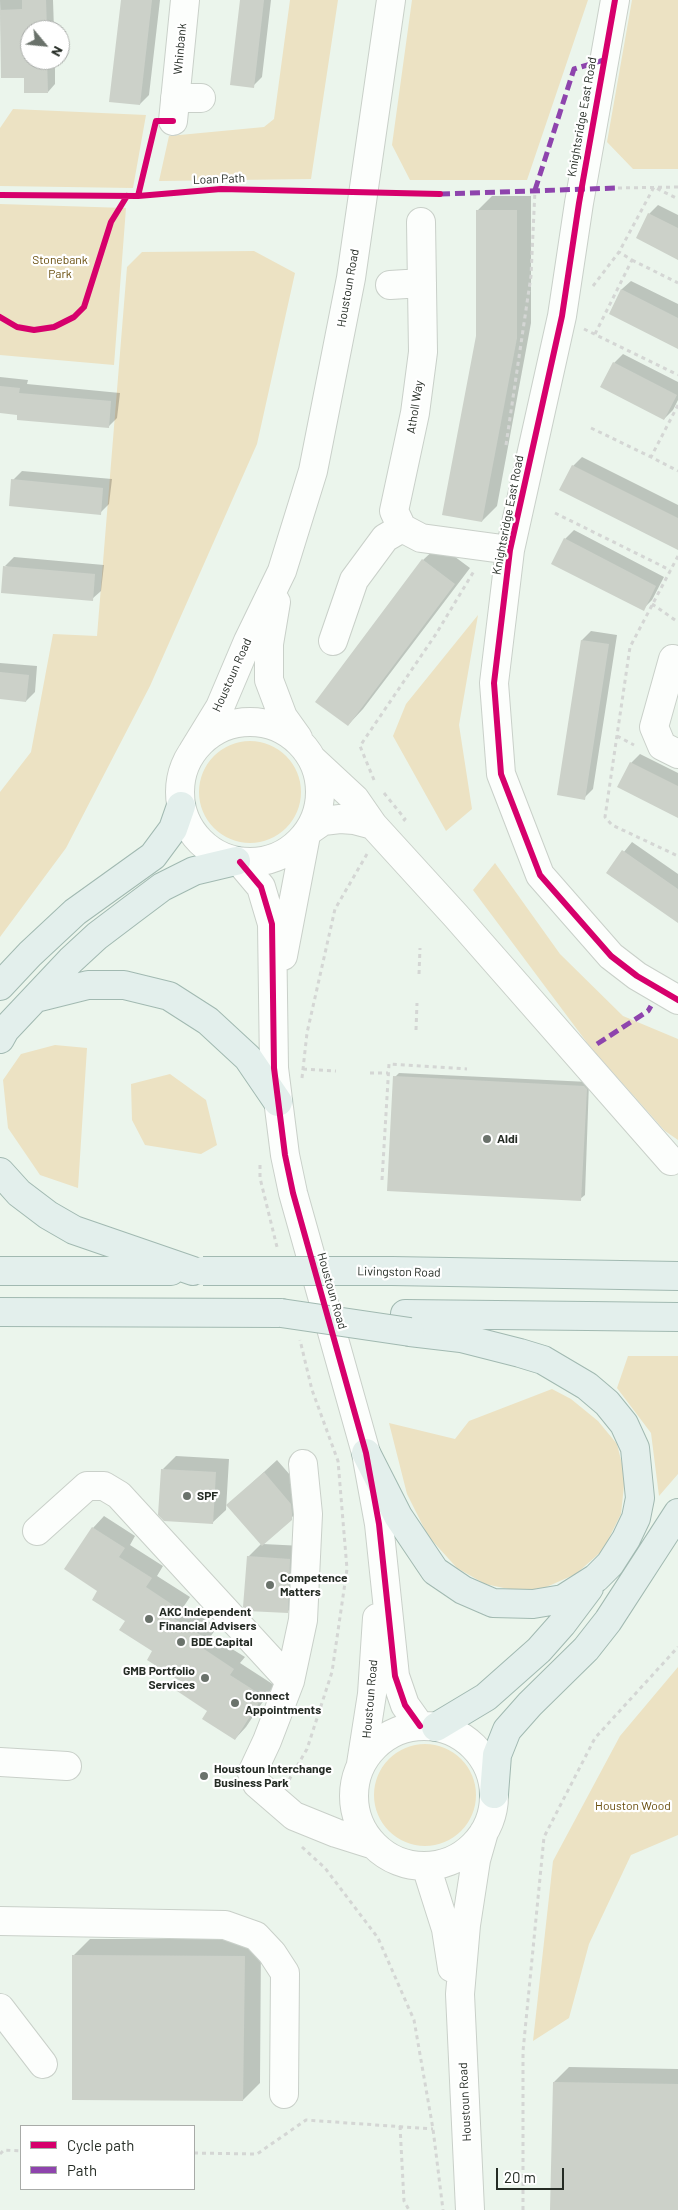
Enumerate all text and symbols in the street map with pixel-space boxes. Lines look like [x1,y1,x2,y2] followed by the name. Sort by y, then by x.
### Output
[20,20,70,70] north arrow
[171,23,189,75] street label: Whinbank
[48,44,67,60] text: N
[564,56,600,178] street label: Knightsridge East Road
[193,171,245,187] street label: Loan Path
[334,248,362,328] street label: Houstoun Road
[32,253,88,281] park label: Stonebank Park
[404,379,426,435] street label: Atholl Way
[489,454,527,576] street label: Knightsridge East Road
[209,636,255,714] street label: Houstoun Road
[497,1132,518,1146] place label: Aldi
[481,1133,493,1145] marker: Aldi
[314,1251,350,1331] street label: Houstoun Road
[357,1264,441,1280] street label: Livingston Road
[197,1489,218,1503] place label: SPF
[181,1490,193,1502] marker: SPF
[280,1571,348,1599] place label: Competence Matters
[264,1579,276,1591] marker: Competence Matters
[159,1605,256,1633] place label: AKC Independent Financial Advisers
[143,1613,155,1625] marker: AKC Independent Financial Advisers
[191,1635,253,1649] place label: BDE Capital
[175,1636,187,1648] marker: BDE Capital
[359,1659,381,1739] street label: Houstoun Road
[123,1664,195,1692] place label: GMB Portfolio Services
[199,1672,211,1684] marker: GMB Portfolio Services
[245,1689,321,1717] place label: Connect Appointments
[229,1697,241,1709] marker: Connect Appointments
[214,1762,332,1790] place label: Houstoun Interchange Business Park
[198,1770,210,1782] marker: Houstoun Interchange Business Park
[595,1799,671,1813] park label: Houston Wood
[456,2062,474,2142] street label: Houstoun Road
[20,2125,195,2190] legend
[67,2136,134,2154] text: Cycle path
[498,2158,566,2190] scale bar
[67,2161,97,2179] text: Path
[504,2168,536,2186] text: 20 m

